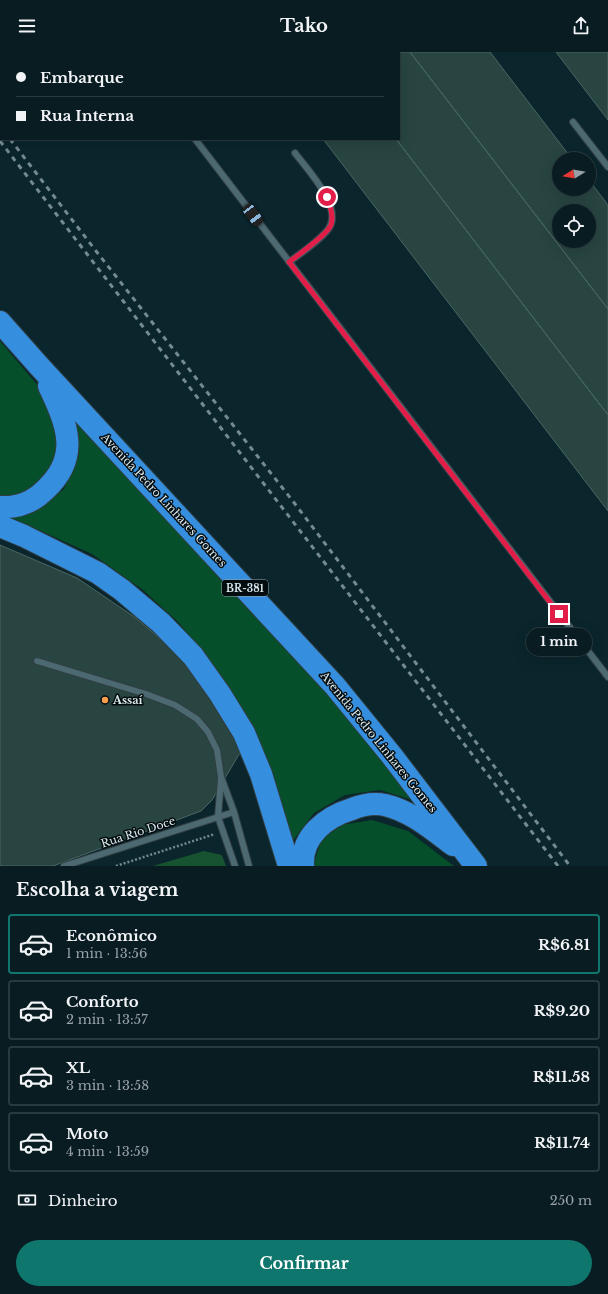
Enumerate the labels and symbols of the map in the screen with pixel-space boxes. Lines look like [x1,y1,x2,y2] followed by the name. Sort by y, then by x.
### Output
[552,152,596,196] north arrow
[318,188,336,206] route start
[241,202,265,228] car
[98,430,230,570] street label: Avenida Pedro Linhares Gomes
[222,580,268,596] road number: BR-381
[550,605,568,623] route end
[526,628,592,656] callout: 1 min
[317,668,440,815] street label: Avenida Pedro Linhares Gomes
[112,693,142,707] place label: Assaí
[100,695,110,705] marker: Assaí
[99,813,177,851] street label: Rua Rio Doce

